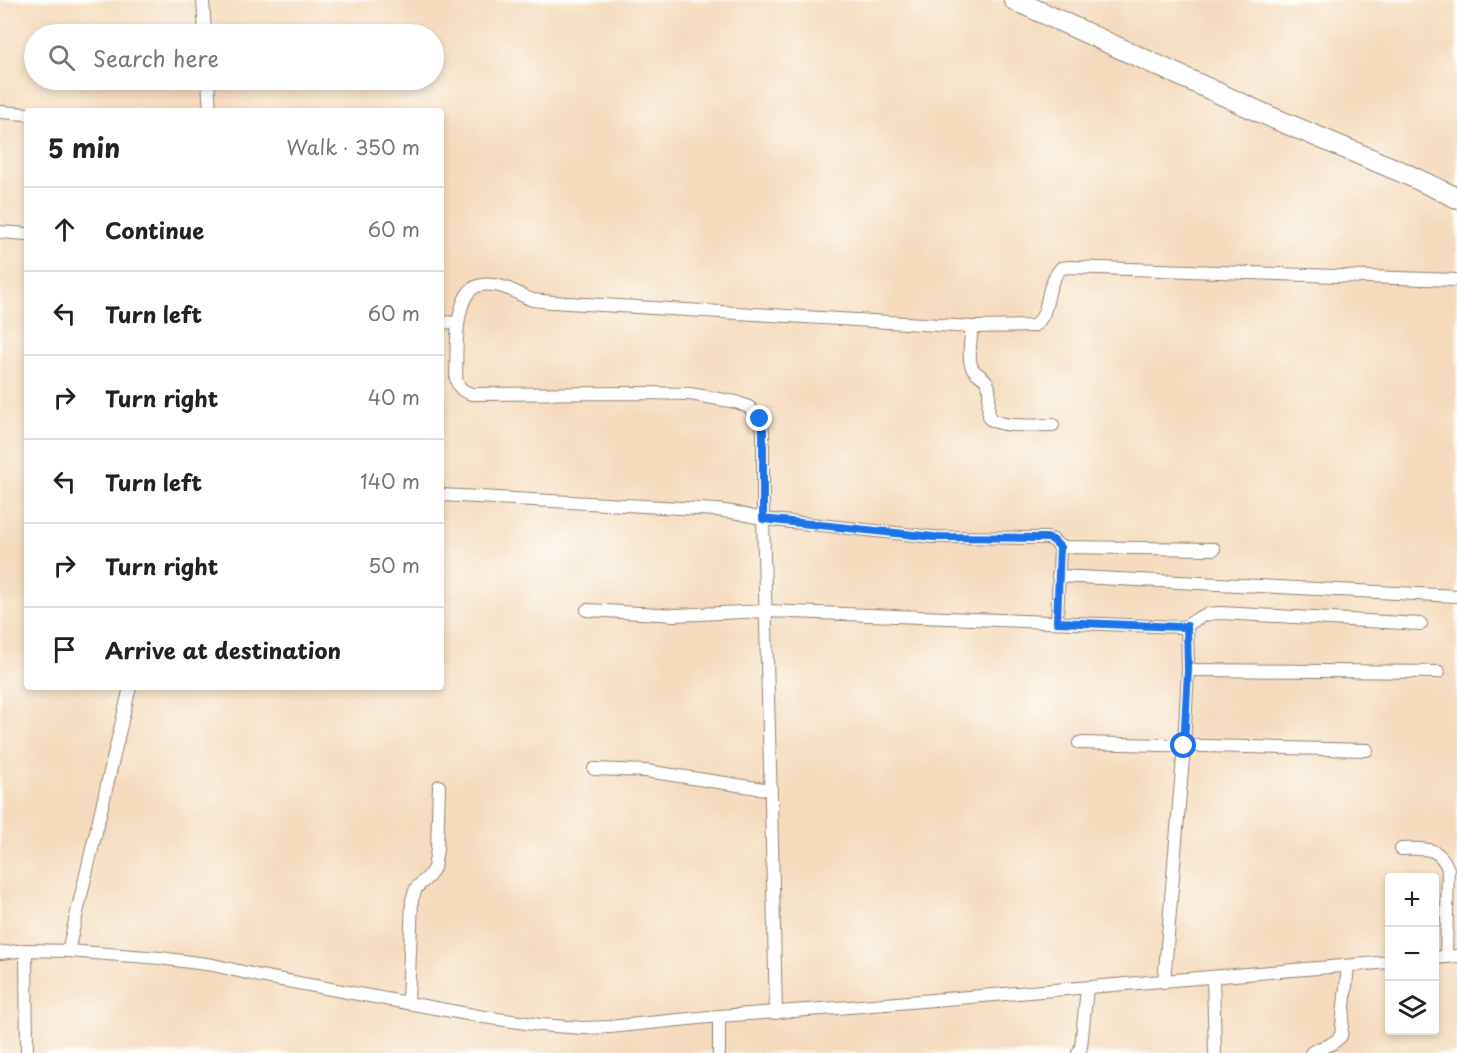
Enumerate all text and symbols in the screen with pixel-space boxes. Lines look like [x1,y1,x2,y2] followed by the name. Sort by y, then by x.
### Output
[24,24,444,90] search box
[45,41,78,74] icon: search
[93,41,219,74] text: Search here
[48,128,120,167] text: 5 min
[287,132,420,162] text: Walk · 350 m
[48,213,81,246] icon: ahead
[105,213,204,246] text: Continue
[368,214,420,244] text: 60 m
[48,297,81,330] icon: left
[105,297,202,330] text: Turn left
[368,298,420,328] text: 60 m
[48,381,81,414] icon: right
[105,381,218,414] text: Turn right
[368,382,420,412] text: 40 m
[746,405,772,431] route end
[48,465,81,498] icon: left
[105,465,202,498] text: Turn left
[360,466,420,496] text: 140 m
[48,549,81,582] icon: right
[105,549,218,582] text: Turn right
[368,550,420,580] text: 50 m
[48,633,81,666] icon: arrive
[105,633,341,666] text: Arrive at destination
[1170,732,1196,758] route start
[1385,873,1439,1035] map controls
[1385,873,1439,927] button: +
[1385,927,1439,981] button: −
[1385,981,1439,1035] button: layers

